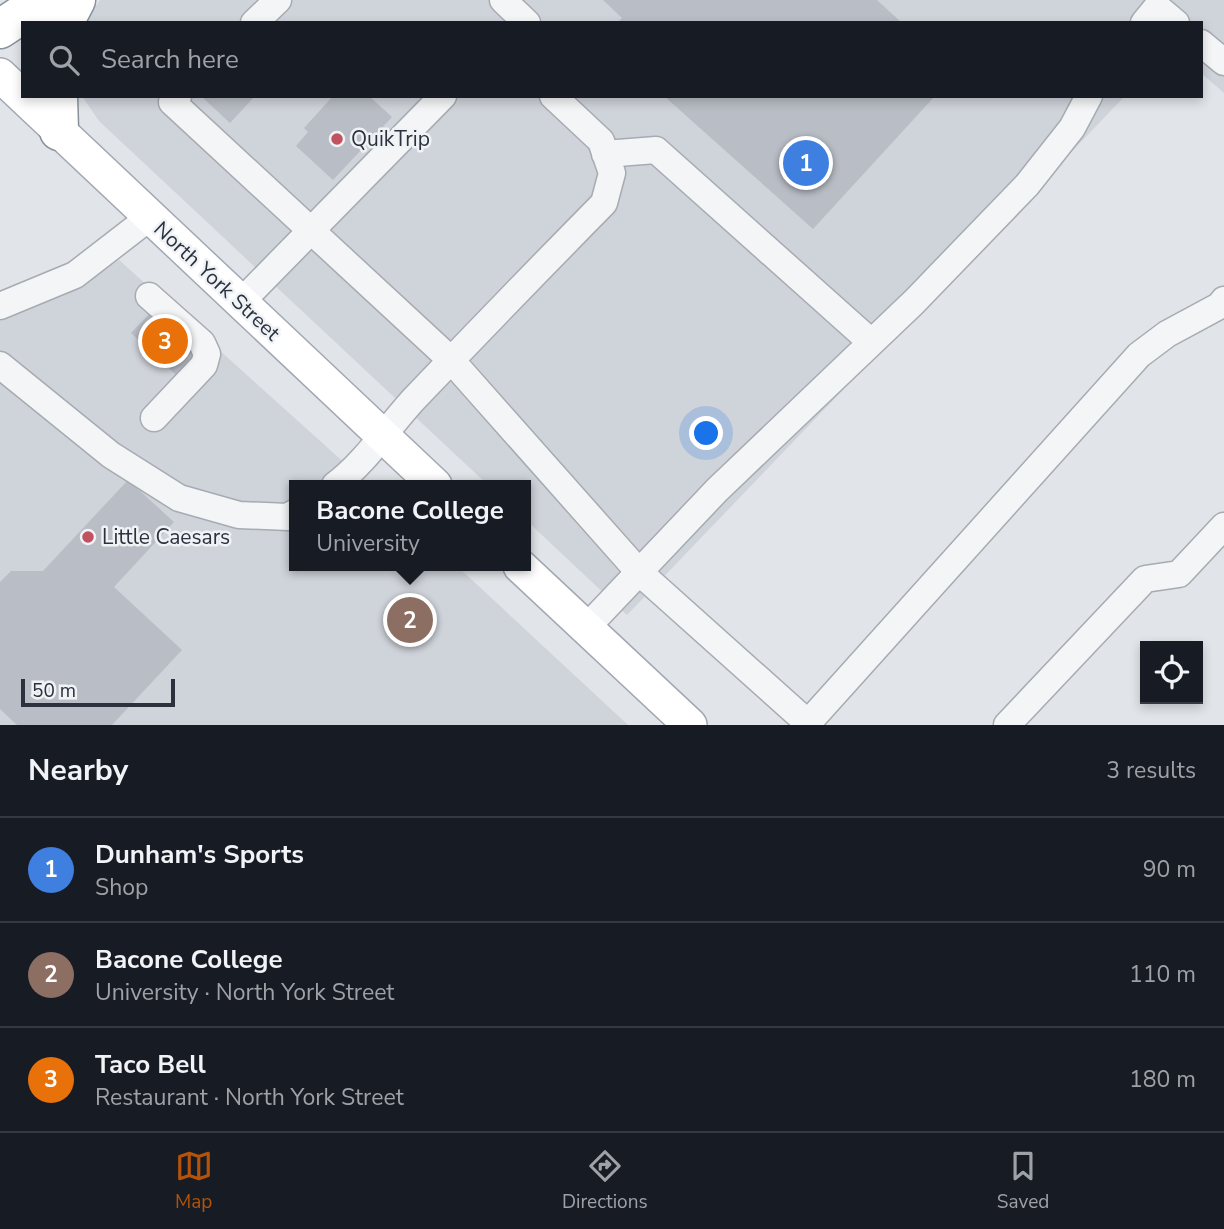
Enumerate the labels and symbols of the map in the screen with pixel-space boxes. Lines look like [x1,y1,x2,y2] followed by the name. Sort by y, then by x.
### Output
[351,125,430,153] place label: QuikTrip
[329,131,345,147] marker: QuikTrip
[783,137,829,189] pin: 1
[148,215,287,347] street label: North York Street
[142,315,188,367] pin: 3
[689,416,723,450] your location
[102,523,230,551] place label: Little Caesars
[80,529,96,545] marker: Little Caesars
[387,594,433,646] pin: 2
[21,676,175,708] scale bar

